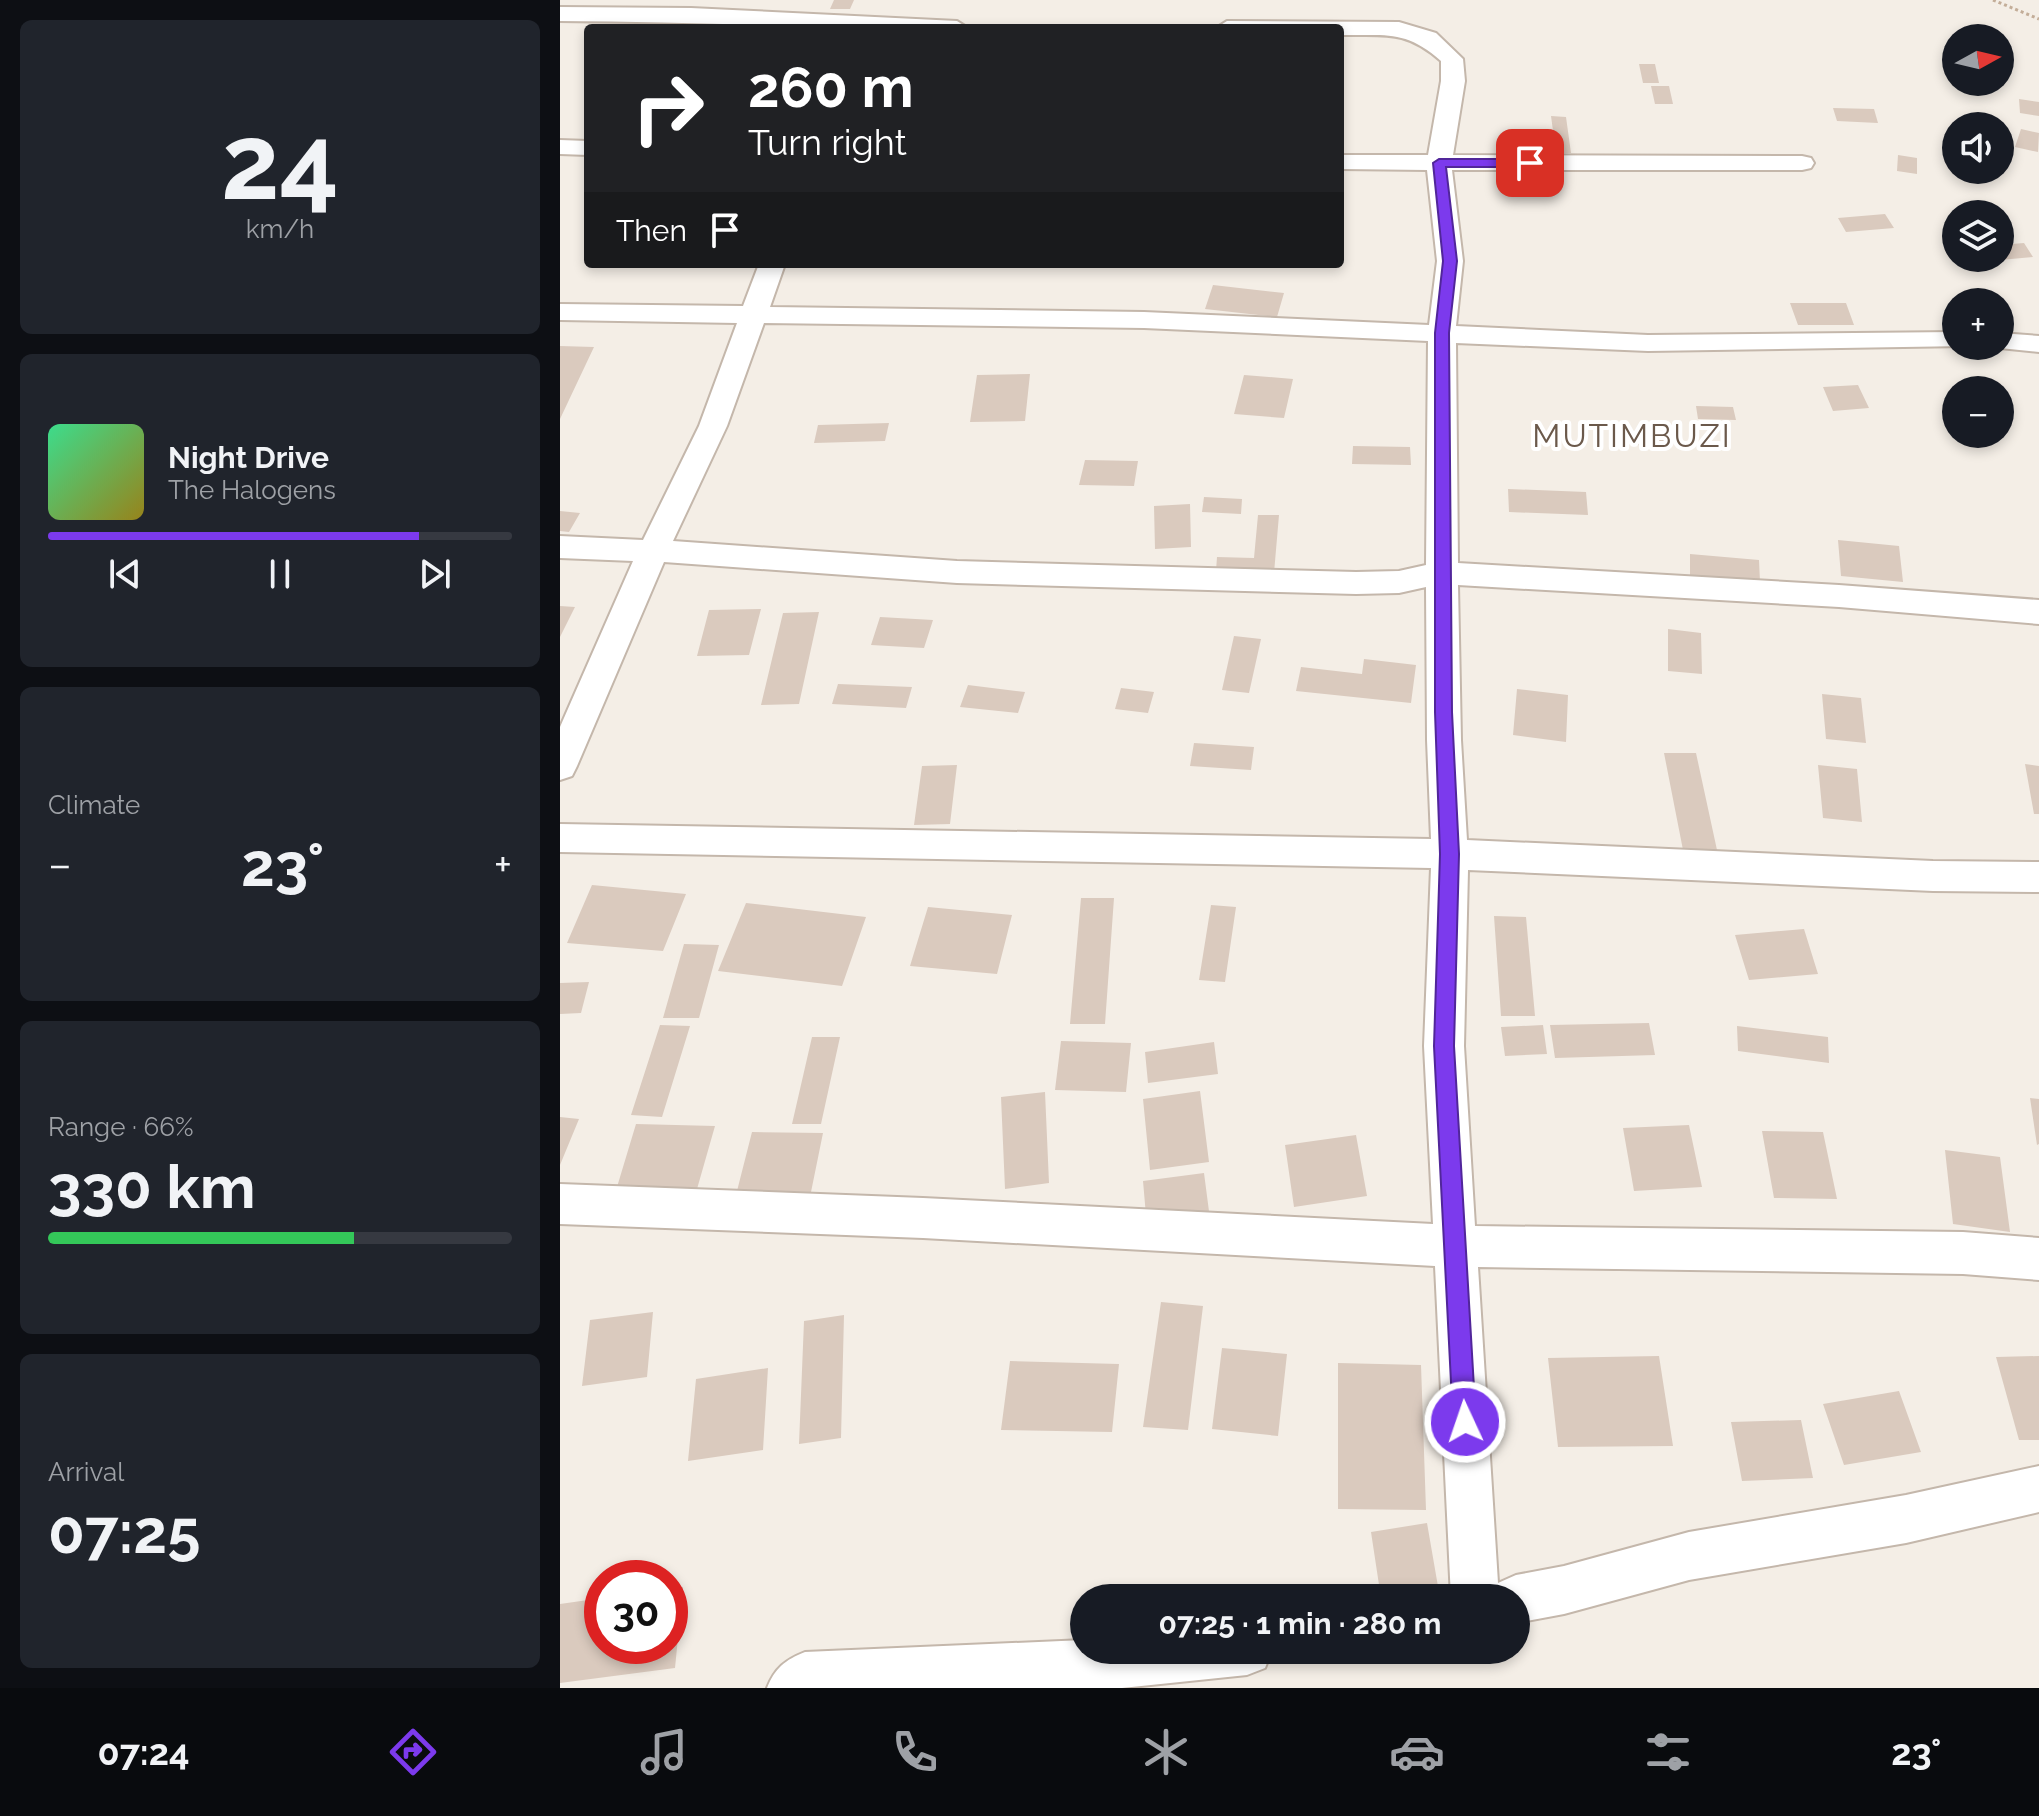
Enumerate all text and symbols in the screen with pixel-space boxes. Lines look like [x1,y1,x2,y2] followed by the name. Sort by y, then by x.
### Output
[1942,24,2014,96] north arrow
[1942,24,2014,448] map controls
[748,54,914,120] text: 260 m
[616,56,720,160] icon: right
[221,101,339,223] text: 24
[1942,112,2014,184] button: sound
[748,121,907,163] text: Turn right
[1496,129,1564,197] pin
[1508,141,1552,185] icon: arrive
[1942,200,2014,272] button: layers
[703,208,747,252] icon: arrive
[616,213,687,248] text: Then
[246,214,314,244] text: km/h
[1942,288,2014,360] button: +
[1942,376,2014,448] button: −
[1532,417,1732,454] district label: MUTIMBUZI
[168,440,329,475] text: Night Drive
[168,475,336,505] text: The Halogens
[103,552,147,596] icon: previous
[258,552,302,596] icon: pause
[413,552,457,596] icon: next
[48,790,140,820] text: Climate
[241,830,324,900] text: 23°
[48,839,72,890] text: −
[494,839,512,890] text: +
[48,1112,194,1142] text: Range · 66%
[48,1152,256,1222] text: 330 km
[1423,1380,1507,1464] position arrow
[48,1457,124,1487] text: Arrival
[48,1497,200,1567] text: 07:25
[584,1560,688,1664] speed limit sign: 30
[1159,1606,1441,1641] text: 07:25 · 1 min · 280 m
[385,1724,441,1780] icon: directions
[636,1724,692,1780] icon: music
[887,1724,943,1780] icon: phone
[1138,1724,1194,1780] icon: climate
[1389,1724,1445,1780] icon: car
[1640,1724,1696,1780] icon: filters
[98,1731,190,1773] text: 07:24
[1891,1731,1941,1773] text: 23°

